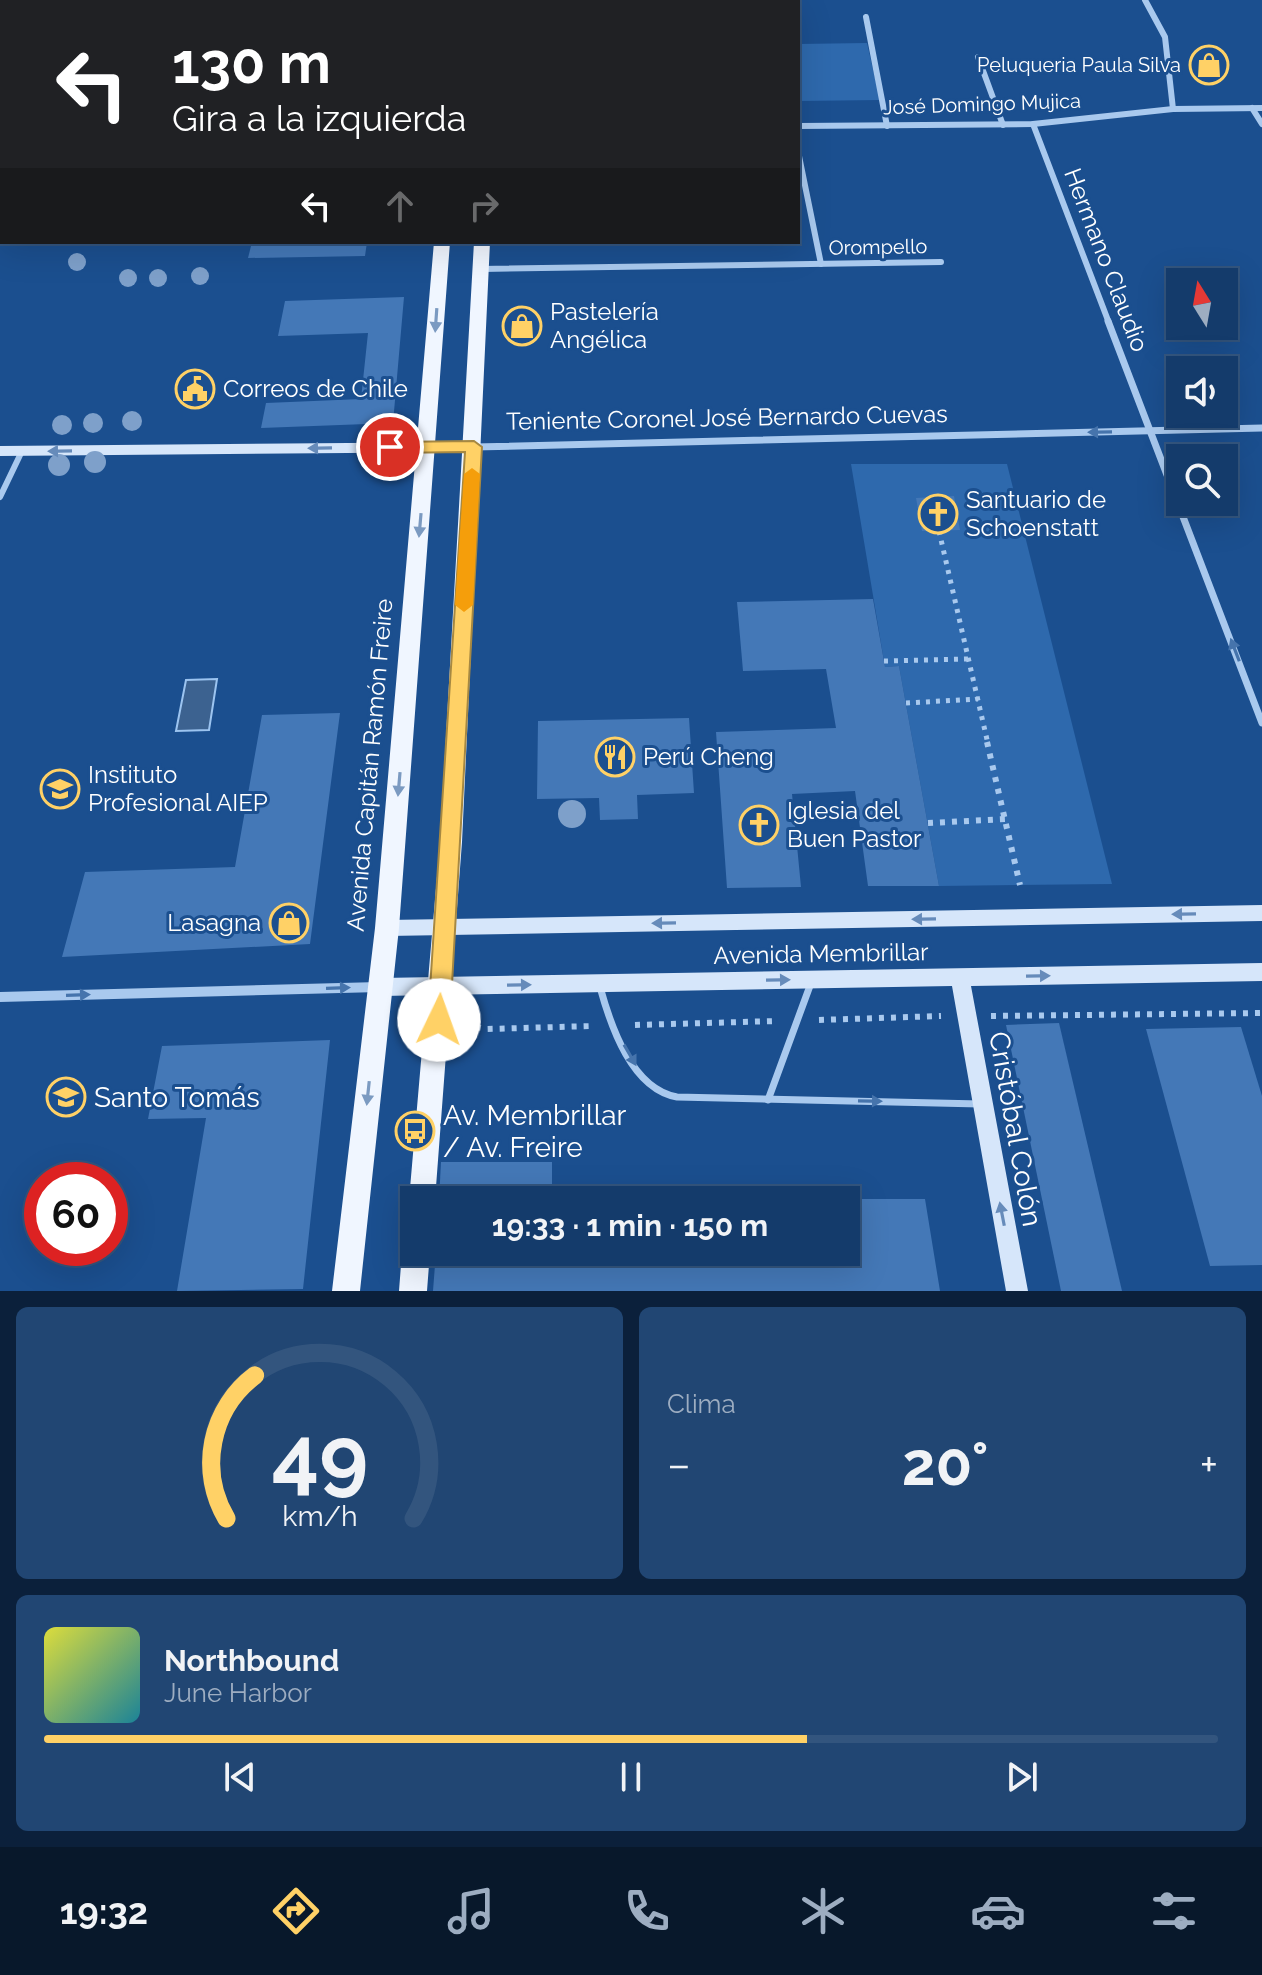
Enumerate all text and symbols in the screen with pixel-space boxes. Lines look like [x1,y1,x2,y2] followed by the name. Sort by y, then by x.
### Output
[172,30,331,96] text: 130 m
[40,32,144,136] icon: left
[1188,44,1230,86] shop icon: Peluqueria Paula Silva
[977,53,1181,77] place label: Peluqueria Paula Silva
[883,89,1081,119] street label: José Domingo Mujica
[172,97,466,139] text: Gira a la izquierda
[1058,164,1155,356] street label: Hermano Claudio
[294,184,338,228] icon: left
[378,184,422,228] icon: ahead
[462,184,506,228] icon: right
[828,234,928,260] street label: Orompello
[1166,268,1238,340] north arrow
[1166,268,1238,516] map controls
[550,297,659,354] place label: Pastelería Angélica
[501,305,543,347] shop icon: Pastelería Angélica
[429,308,442,333] one-way arrow
[1166,356,1238,428] button: sound
[174,368,216,410] public building icon: Correos de Chile
[223,374,408,403] place label: Correos de Chile
[506,399,948,436] street label: Teniente Coronel José Bernardo Cuevas
[356,413,424,481] pin
[368,425,412,469] icon: arrive
[1087,425,1112,438] one-way arrow
[307,442,332,454] one-way arrow
[1166,444,1238,516] button: search
[47,445,72,457] one-way arrow
[966,485,1106,542] place label: Santuario de Schoenstatt
[917,493,959,535] church icon: Santuario de Schoenstatt
[413,513,426,538] one-way arrow
[341,597,398,932] street label: Avenida Capitán Ramón Freire
[1229,638,1242,662] one-way arrow
[594,736,636,778] restaurant icon: Perú Cheng
[643,742,774,771] place label: Perú Cheng
[88,760,268,817] place label: Instituto Profesional AIEP
[39,768,81,810] school or university icon: Instituto Profesional AIEP
[392,772,405,797] one-way arrow
[787,796,922,853] place label: Iglesia del Buen Pastor
[738,804,780,846] church icon: Iglesia del Buen Pastor
[268,902,310,944] shop icon: Lasagna
[167,908,261,937] place label: Lasagna
[1171,908,1196,921] one-way arrow
[911,913,936,925] one-way arrow
[651,917,676,930] one-way arrow
[713,937,929,970] street label: Avenida Membrillar
[1026,970,1051,983] one-way arrow
[766,974,791,987] one-way arrow
[397,978,481,1062] position arrow
[507,979,532,991] one-way arrow
[326,982,351,995] one-way arrow
[66,989,91,1001] one-way arrow
[982,1029,1049,1229] street label: Cristóbal Colón
[623,1044,637,1066] one-way arrow
[45,1076,87,1118] school or university icon: Santo Tomás
[94,1081,260,1114] place label: Santo Tomás
[362,1081,375,1106] one-way arrow
[858,1095,883,1107] one-way arrow
[443,1099,627,1164] place label: Av. Membrillar / Av. Freire
[394,1110,436,1152] bus stop icon: Av. Membrillar / Av. Freire
[24,1162,128,1266] speed limit sign: 60
[995,1202,1008,1227] one-way arrow
[492,1208,768,1243] text: 19:33 · 1 min · 150 m
[667,1389,736,1419] text: Clima
[271,1407,368,1504] text: 49
[902,1429,989,1499] text: 20°
[667,1439,691,1490] text: −
[1200,1439,1218,1490] text: +
[282,1499,357,1533] text: km/h
[164,1643,339,1678] text: Northbound
[164,1678,312,1708] text: June Harbor
[218,1755,262,1799] icon: previous
[609,1755,653,1799] icon: pause
[1000,1755,1044,1799] icon: next
[268,1883,324,1939] icon: directions
[443,1883,499,1939] icon: music
[619,1883,675,1939] icon: phone
[795,1883,851,1939] icon: climate
[970,1883,1026,1939] icon: car
[1146,1883,1202,1939] icon: filters
[60,1890,148,1932] text: 19:32

